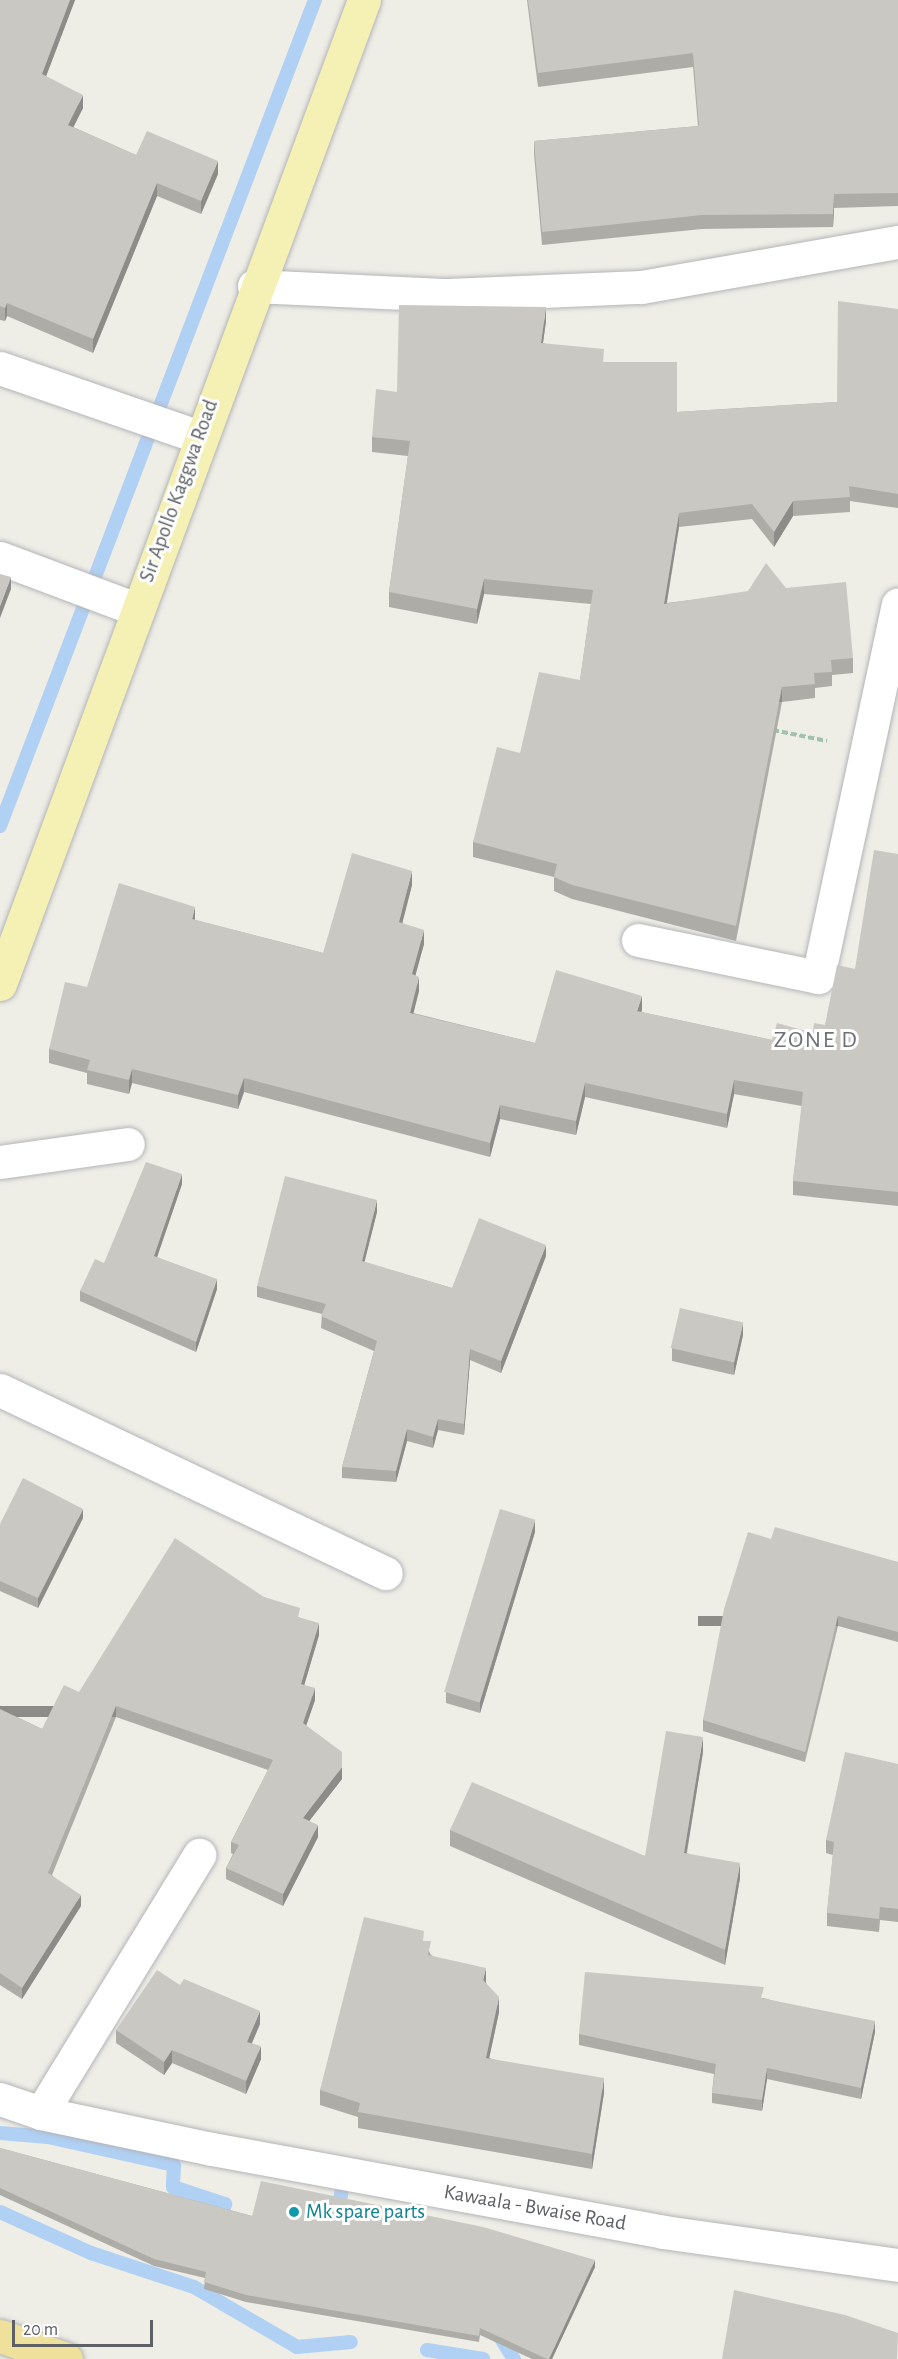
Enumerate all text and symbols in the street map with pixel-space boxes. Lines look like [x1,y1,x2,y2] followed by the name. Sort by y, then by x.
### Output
[134,396,224,586] street label: Sir Apollo Kaggwa Road
[774,1027,858,1055] district label: ZONE D
[442,2180,628,2236] street label: Kawaala - Bwaise Road
[306,2199,425,2225] place label: Mk spare parts
[287,2205,301,2219] marker: Mk spare parts
[15,2308,156,2346] scale bar
[23,2321,58,2339] text: 20 m

